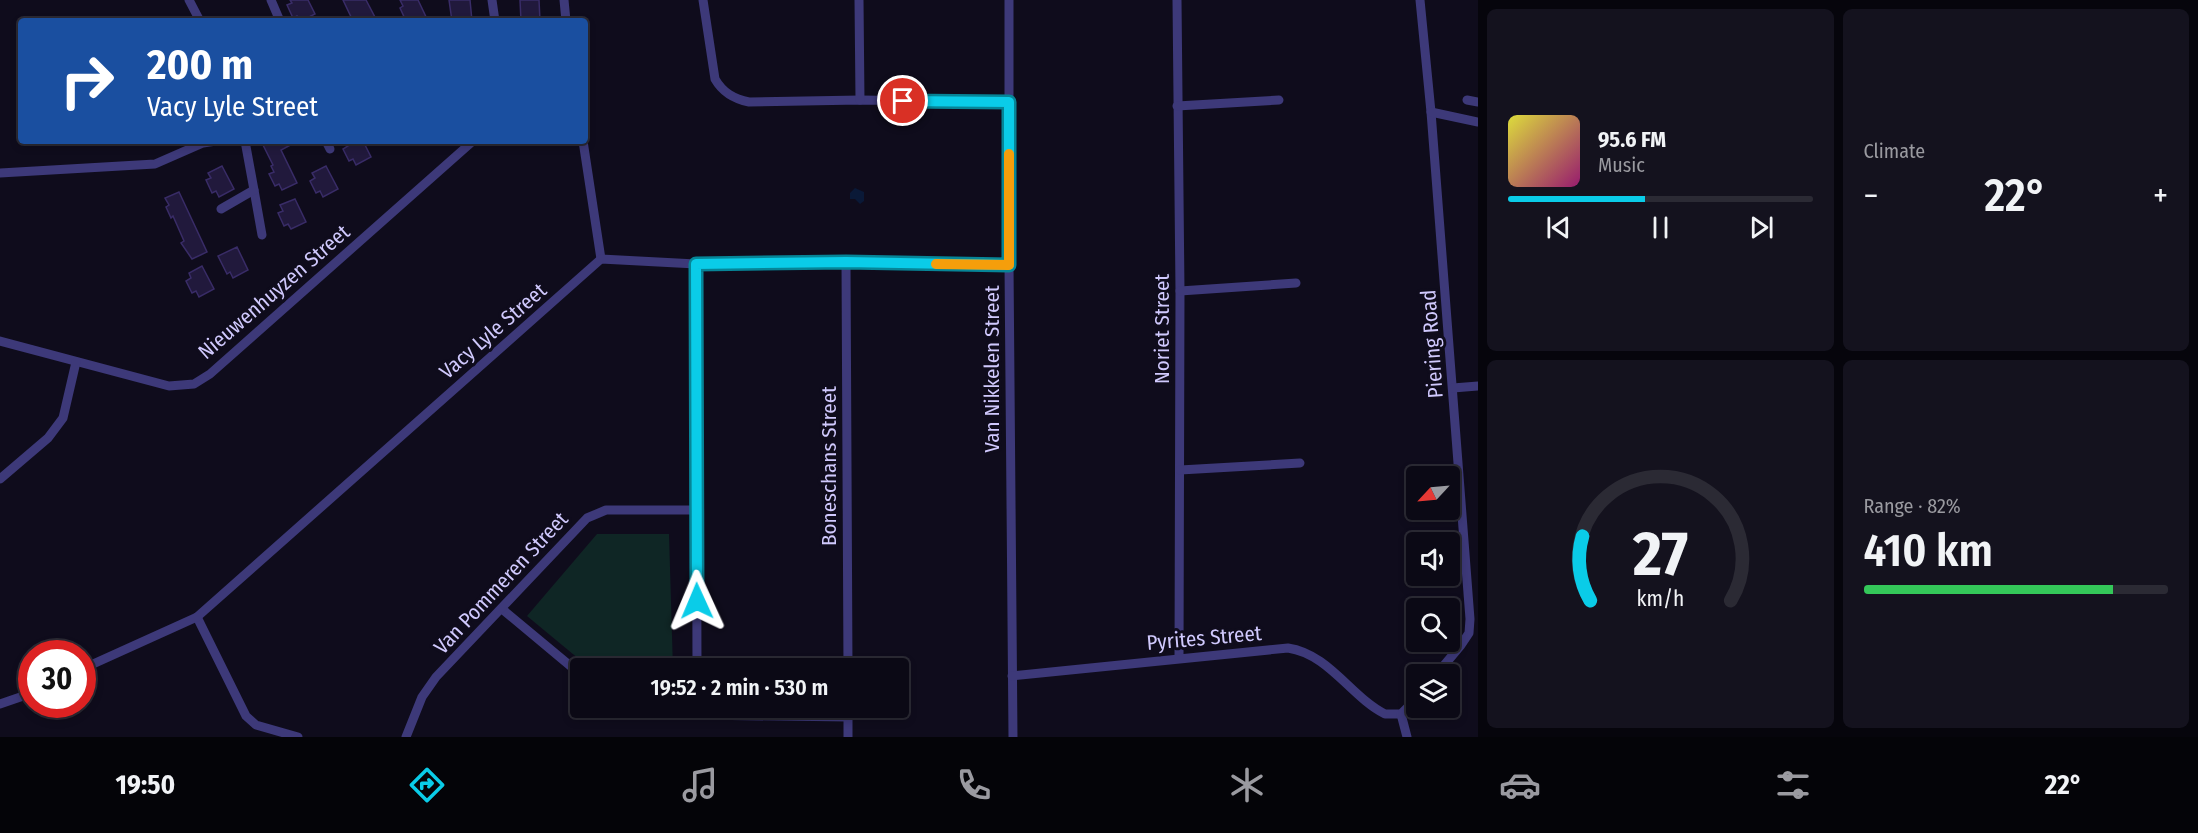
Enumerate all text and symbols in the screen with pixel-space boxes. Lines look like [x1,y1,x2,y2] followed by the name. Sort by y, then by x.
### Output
[147,40,253,90] text: 200 m
[48,42,126,120] icon: right
[877,75,928,126] pin
[886,84,919,117] icon: arrive
[147,91,318,123] text: Vacy Lyle Street
[1598,126,1666,153] text: 95.6 FM
[1864,139,1925,163] text: Climate
[1598,153,1645,177] text: Music
[1984,169,2047,223] text: 22°
[1864,176,1878,216] text: −
[2153,176,2168,216] text: +
[1542,211,1575,244] icon: previous
[1644,211,1677,244] icon: pause
[1745,211,1778,244] icon: next
[193,219,355,365] street label: Nieuwenhuyzen Street
[1149,274,1175,384] street label: Noriet Street
[434,277,552,384] street label: Vacy Lyle Street
[979,285,1005,453] street label: Van Nikkelen Street
[1415,289,1449,399] street label: Piering Road
[816,386,842,546] street label: Boneschans Street
[1406,466,1460,520] north arrow
[1406,466,1460,718] map controls
[1864,494,1961,518] text: Range · 82%
[428,506,574,660] street label: Van Pommeren Street
[1632,517,1688,592] text: 27
[1864,524,1993,578] text: 410 km
[1406,532,1460,586] button: sound
[665,569,729,633] position arrow
[1636,586,1684,612] text: km/h
[1406,598,1460,652] button: search
[1145,620,1263,656] street label: Pyrites Street
[18,640,96,718] speed limit sign: 30
[1406,664,1460,718] button: layers
[651,674,828,701] text: 19:52 · 2 min · 530 m
[406,764,448,806] icon: directions
[679,764,721,806] icon: music
[953,764,995,806] icon: phone
[1226,764,1268,806] icon: climate
[1499,764,1541,806] icon: car
[1772,764,1814,806] icon: filters
[116,769,175,801] text: 19:50
[2045,769,2082,801] text: 22°

